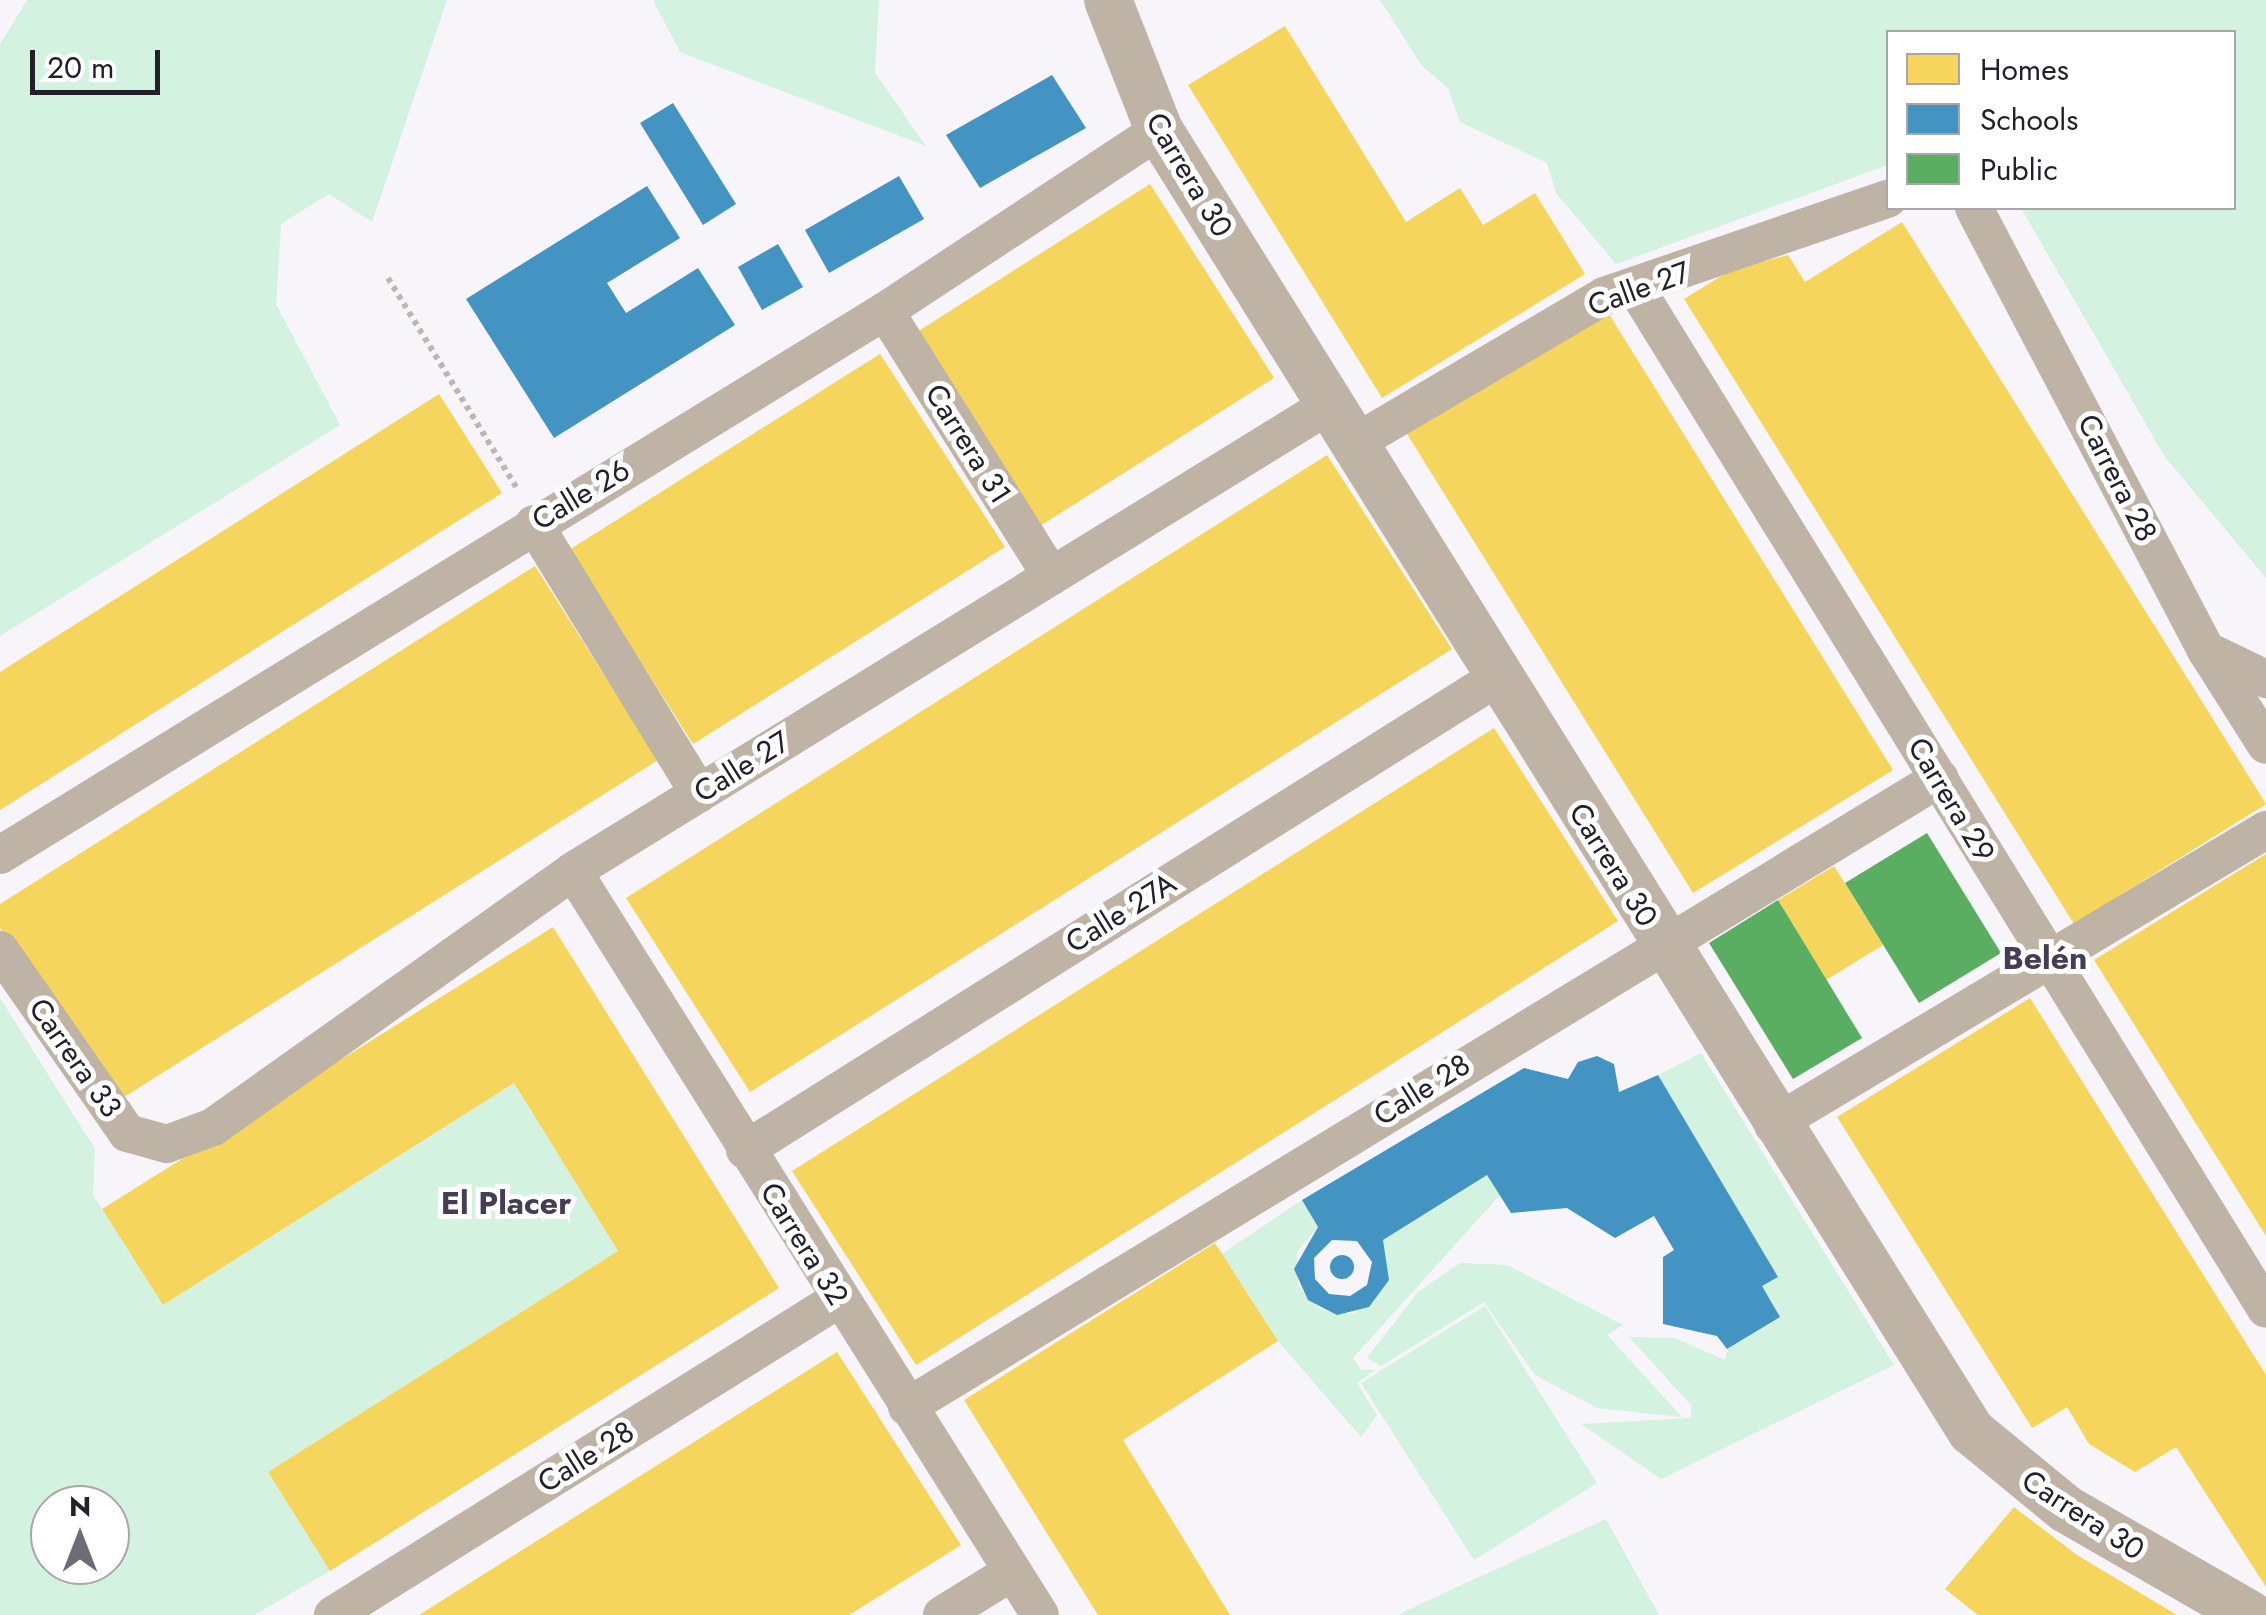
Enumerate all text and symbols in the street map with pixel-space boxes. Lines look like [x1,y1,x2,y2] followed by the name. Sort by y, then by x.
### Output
[35,30,165,92] scale bar
[1886,30,2236,210] legend
[47,46,114,89] text: 20 m
[1980,48,2069,91] text: Homes
[1980,98,2078,141] text: Schools
[1138,106,1240,244] street label: Carrera 30
[1980,148,2058,191] text: Public
[1583,254,1695,324] street label: Calle 27
[917,378,1019,510] street label: Carrera 31
[2070,408,2164,548] street label: Carrera 28
[526,452,636,538] street label: Calle 26
[687,724,797,810] street label: Calle 27
[1900,731,2002,869] street label: Carrera 29
[1561,797,1665,933] street label: Carrera 30
[1059,865,1183,961] street label: Calle 27A
[2003,939,2087,977] district label: Belén
[21,992,129,1124] street label: Carrera 33
[1367,1046,1477,1134] street label: Calle 28
[752,1176,856,1312] street label: Carrera 32
[441,1184,571,1222] district label: El Placer
[531,1413,641,1501] street label: Calle 28
[2015,1462,2151,1568] street label: Carrera 30
[30,1485,130,1585] north arrow
[69,1486,91,1527] text: N

